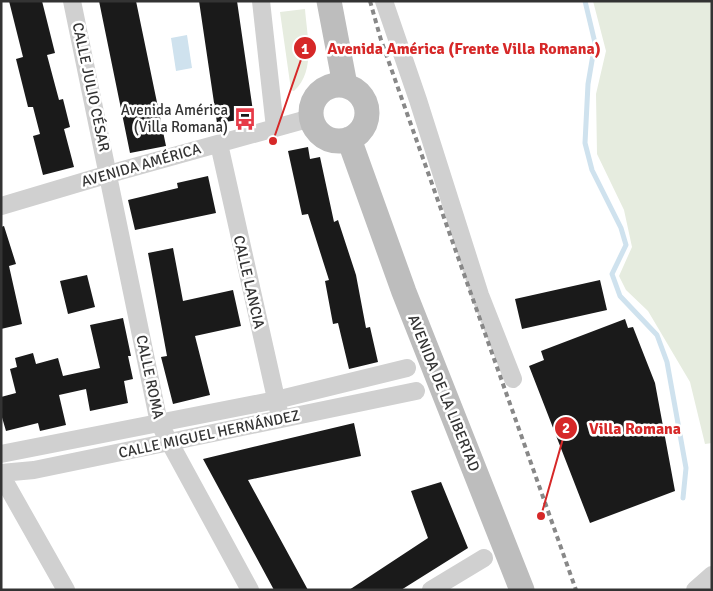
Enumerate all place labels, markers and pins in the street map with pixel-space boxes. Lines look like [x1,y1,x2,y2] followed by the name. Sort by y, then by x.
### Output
[292,33,611,64] callout: Avenida América (Frente Villa Romana)
[121,101,228,136] place label: Avenida América (Villa Romana)
[232,106,258,132] bus stop icon: Avenida América (Villa Romana)
[554,413,691,444] callout: Villa Romana

